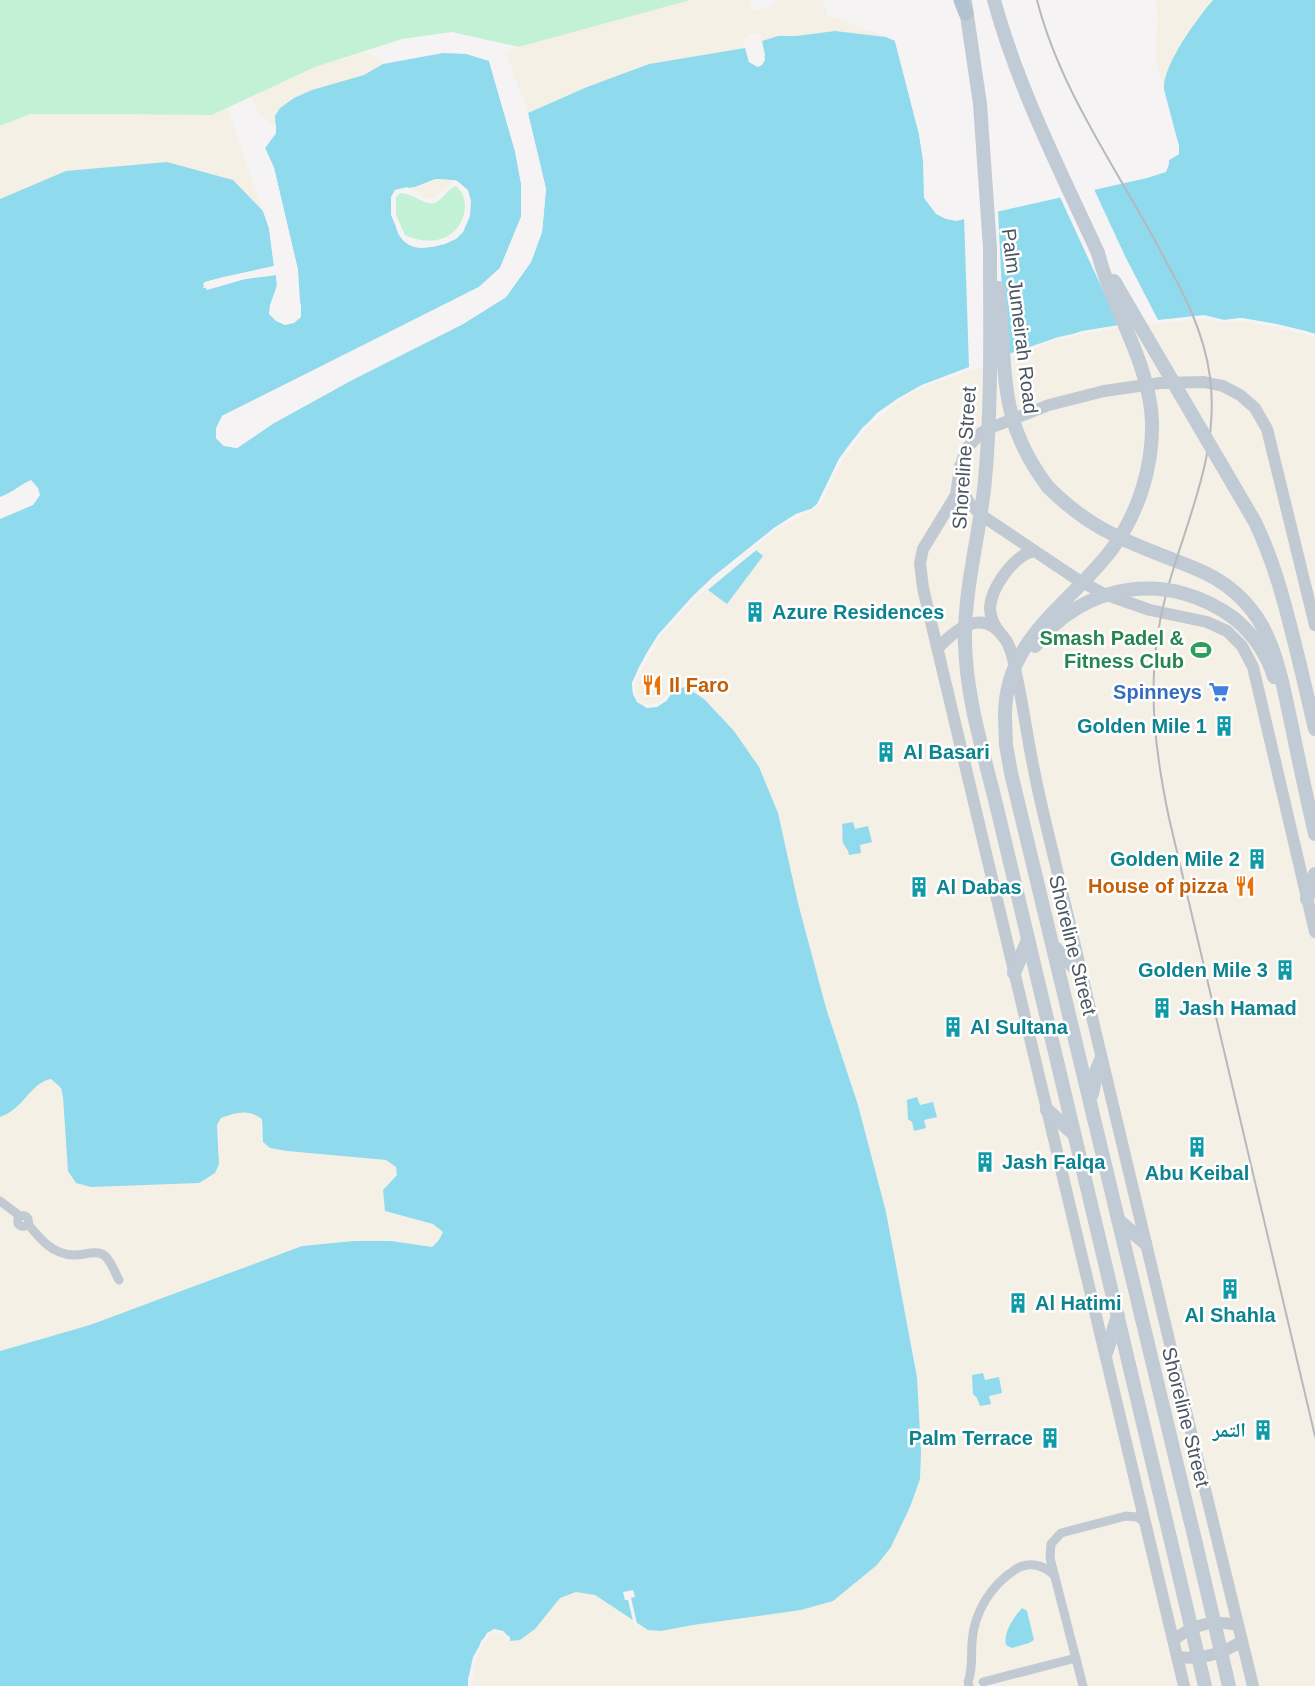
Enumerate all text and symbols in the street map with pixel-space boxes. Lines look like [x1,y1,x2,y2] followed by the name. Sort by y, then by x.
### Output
[998,227,1042,415] street label: Palm Jumeirah Road
[948,385,980,530] street label: Shoreline Street
[743,600,767,624] building icon: Azure Residences
[772,601,944,623] place label: Azure Residences
[1039,627,1184,672] place label: Smash Padel & Fitness Club
[1189,638,1213,662] sports icon: Smash Padel & Fitness Club
[640,673,664,697] restaurant icon: Il Faro
[669,674,729,696] place label: Il Faro
[1207,680,1231,704] supermarket icon: Spinneys
[1113,681,1202,703] place label: Spinneys
[1212,714,1236,738] building icon: Golden Mile 1
[1077,715,1207,737] place label: Golden Mile 1
[874,740,898,764] building icon: Al Basari
[903,741,990,763] place label: Al Basari
[1245,847,1269,871] building icon: Golden Mile 2
[1110,848,1240,870] place label: Golden Mile 2
[1045,873,1101,1018] street label: Shoreline Street
[1233,874,1257,898] restaurant icon: House of pizza
[907,875,931,899] building icon: Al Dabas
[1088,875,1229,897] place label: House of pizza
[936,876,1022,898] place label: Al Dabas
[1273,958,1297,982] building icon: Golden Mile 3
[1138,959,1268,981] place label: Golden Mile 3
[1150,996,1174,1020] building icon: Jash Hamad
[1179,997,1297,1019] place label: Jash Hamad
[941,1015,965,1039] building icon: Al Sultana
[970,1016,1069,1038] place label: Al Sultana
[1185,1135,1209,1159] building icon: Abu Keibal
[973,1150,997,1174] building icon: Jash Falqa
[1002,1151,1106,1173] place label: Jash Falqa
[1145,1162,1249,1184] place label: Abu Keibal
[1218,1277,1242,1301] building icon: Al Shahla
[1006,1291,1030,1315] building icon: Al Hatimi
[1035,1292,1122,1314] place label: Al Hatimi
[1184,1304,1276,1326] place label: Al Shahla
[1158,1345,1214,1490] street label: Shoreline Street
[1251,1418,1275,1442] building icon: التمر
[1212,1419,1246,1442] place label: التمر
[1038,1426,1062,1450] building icon: Palm Terrace
[909,1427,1033,1449] place label: Palm Terrace

